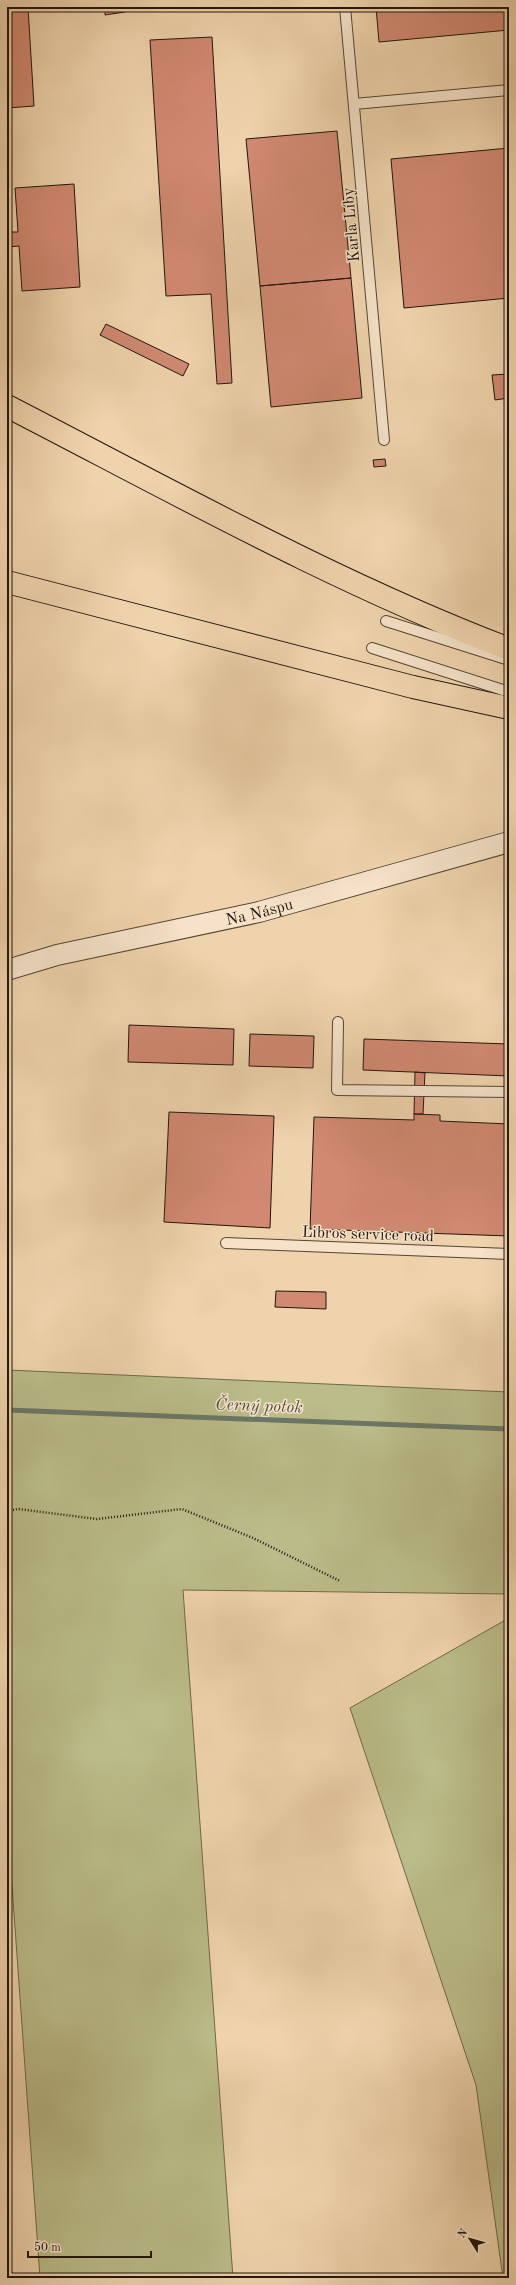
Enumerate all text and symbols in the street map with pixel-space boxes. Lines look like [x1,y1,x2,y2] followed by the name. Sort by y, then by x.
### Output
[341,186,363,263] street label: Karla Líby
[224,897,295,929] street label: Na Náspu
[301,1225,434,1245] street label: Libros service road
[215,1392,303,1417] water label: Černý potok
[450,2219,490,2259] north arrow
[456,2227,470,2241] text: N
[28,2233,151,2259] scale bar
[34,2241,61,2254] text: 50 m

